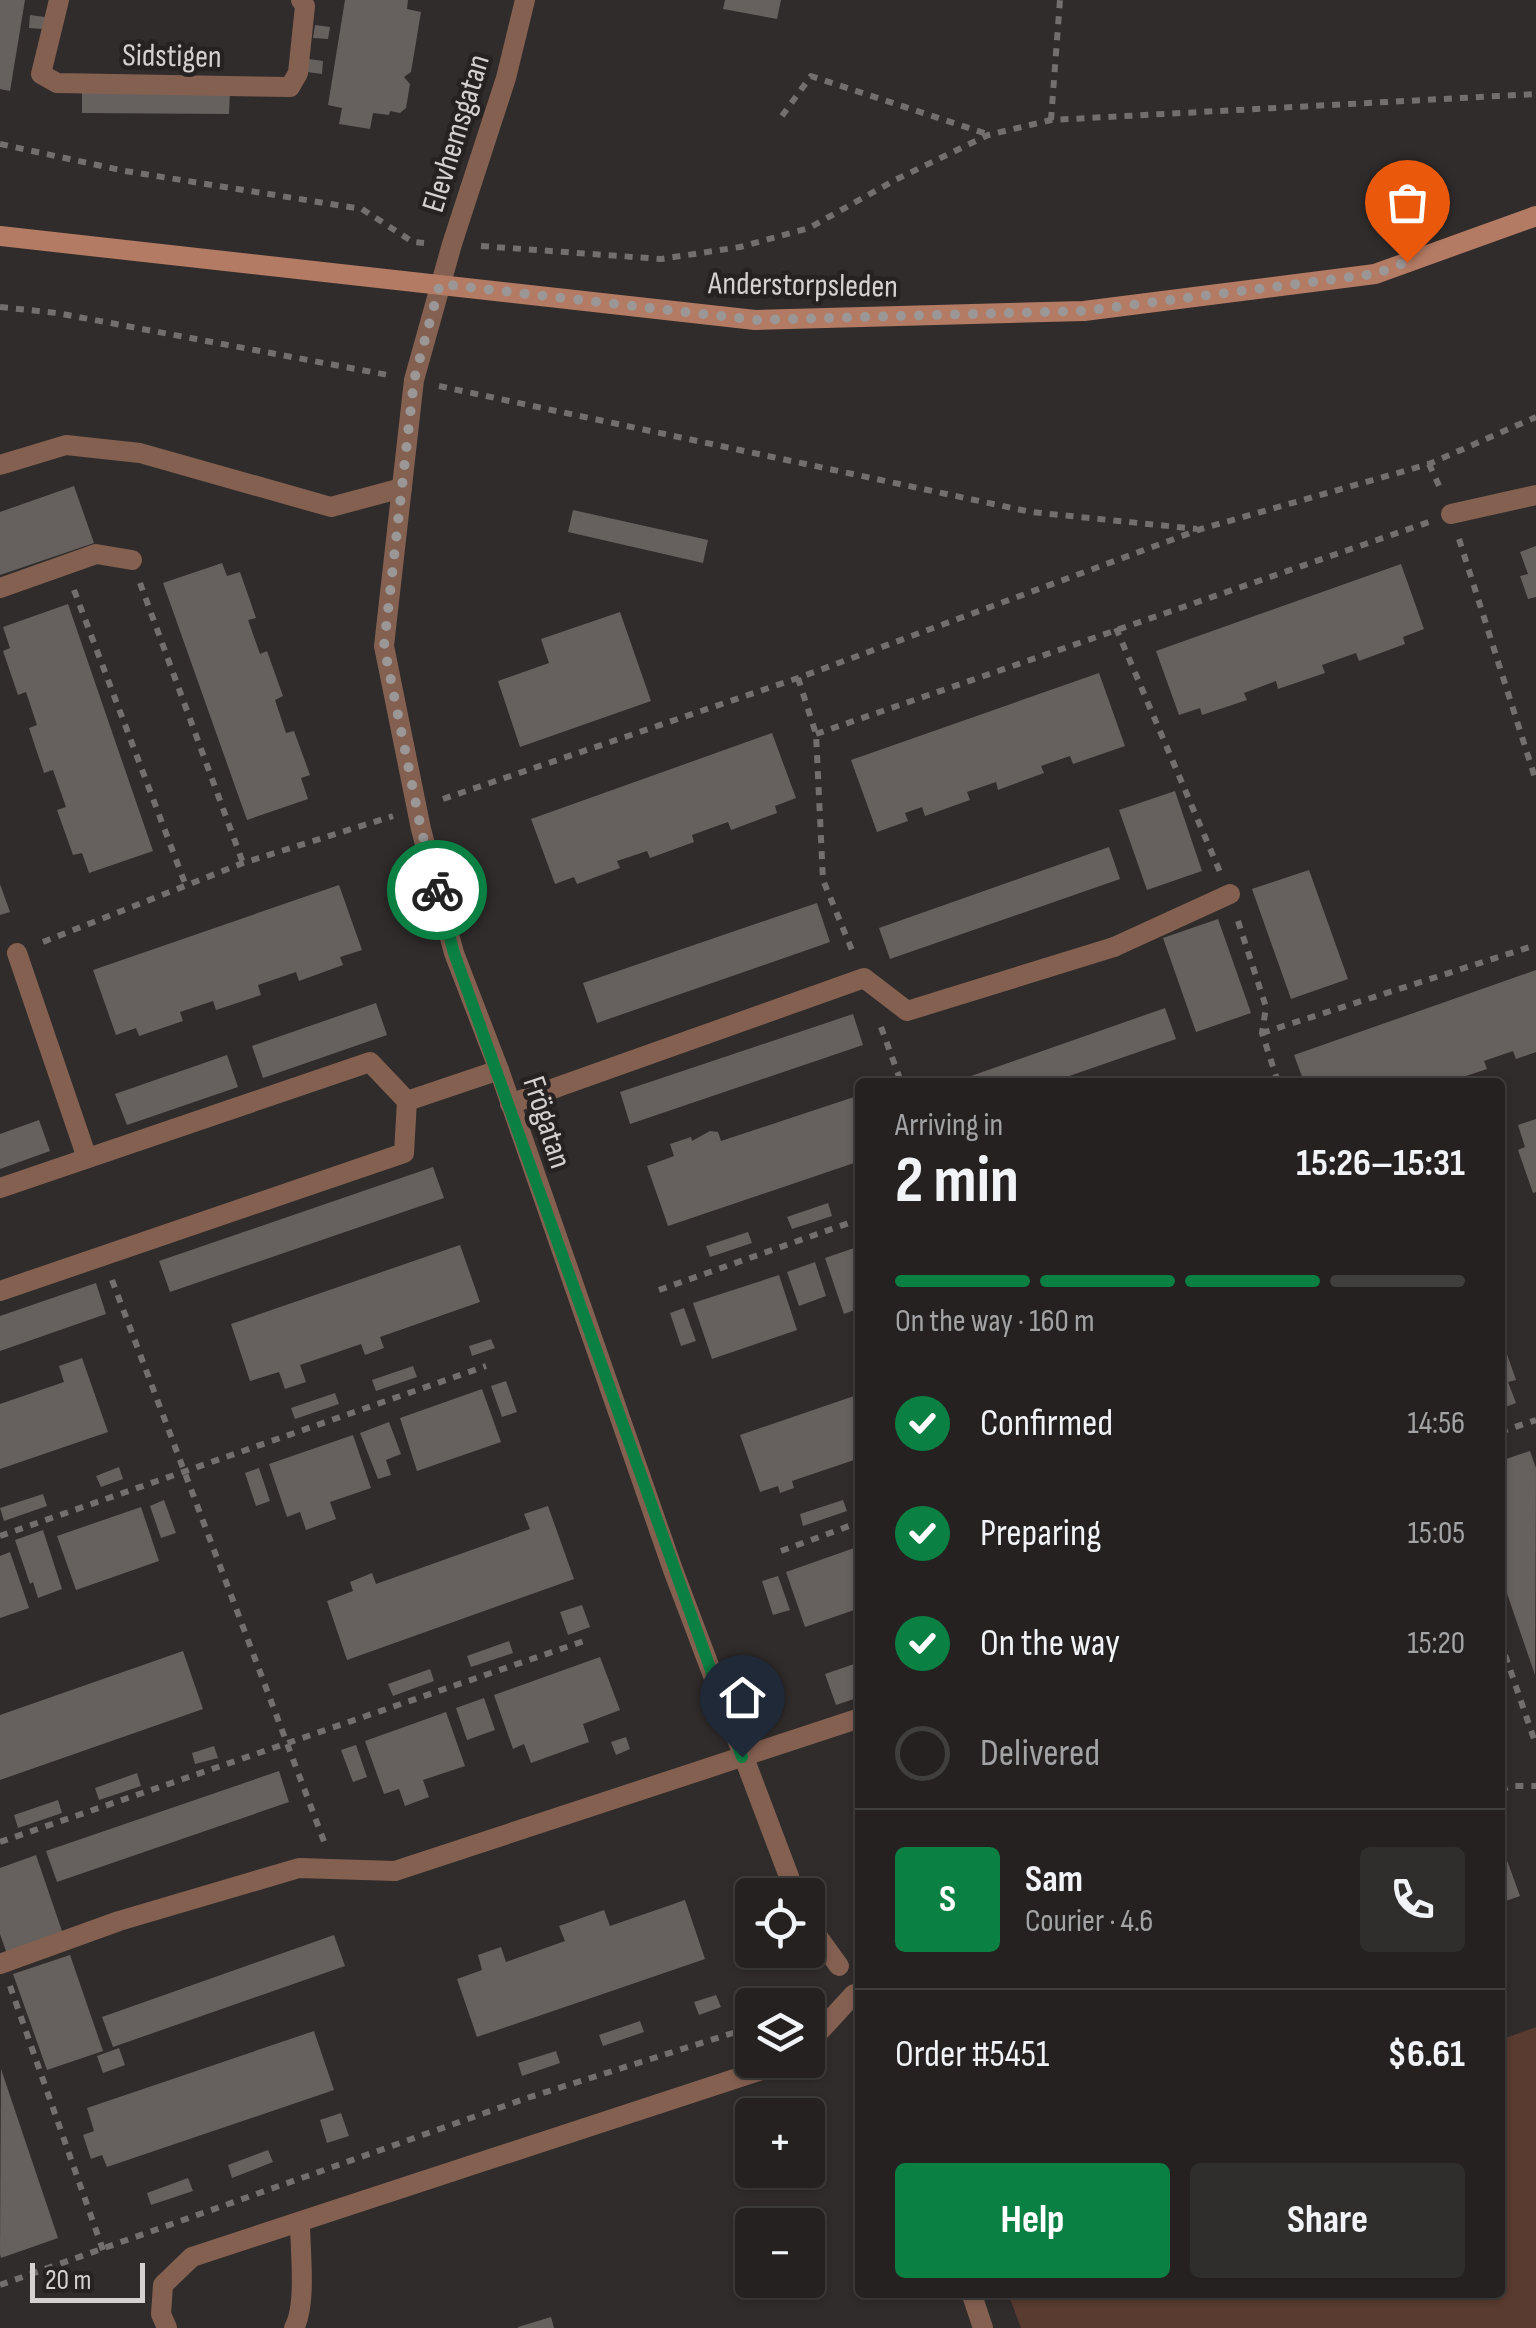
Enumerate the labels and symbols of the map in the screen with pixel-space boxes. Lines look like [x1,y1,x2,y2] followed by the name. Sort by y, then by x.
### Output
[122,36,222,77] street label: Sidstigen
[414,50,499,217] street label: Elevhemsgatan
[1365,160,1450,263] pin
[707,264,898,307] street label: Anderstorpsleden
[387,840,487,940] courier
[513,1072,580,1173] street label: Frögatan
[700,1655,785,1758] pin
[30,2258,145,2302] scale bar

